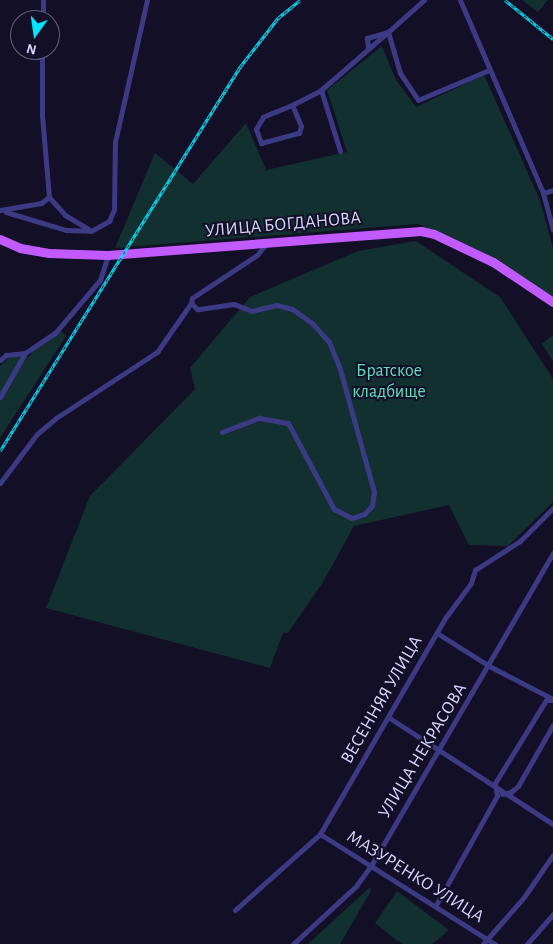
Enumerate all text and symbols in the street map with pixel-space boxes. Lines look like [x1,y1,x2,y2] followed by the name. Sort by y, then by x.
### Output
[10,10,60,60] north arrow
[25,41,38,57] text: N
[204,207,362,243] street label: УЛИЦА БОГДАНОВА
[352,361,426,404] park label: Братское кладбище
[337,632,427,768] street label: ВЕСЕННЯЯ УЛИЦА
[374,680,472,822] street label: УЛИЦА НЕКРАСОВА
[342,826,488,928] street label: МАЗУРЕНКО УЛИЦА

